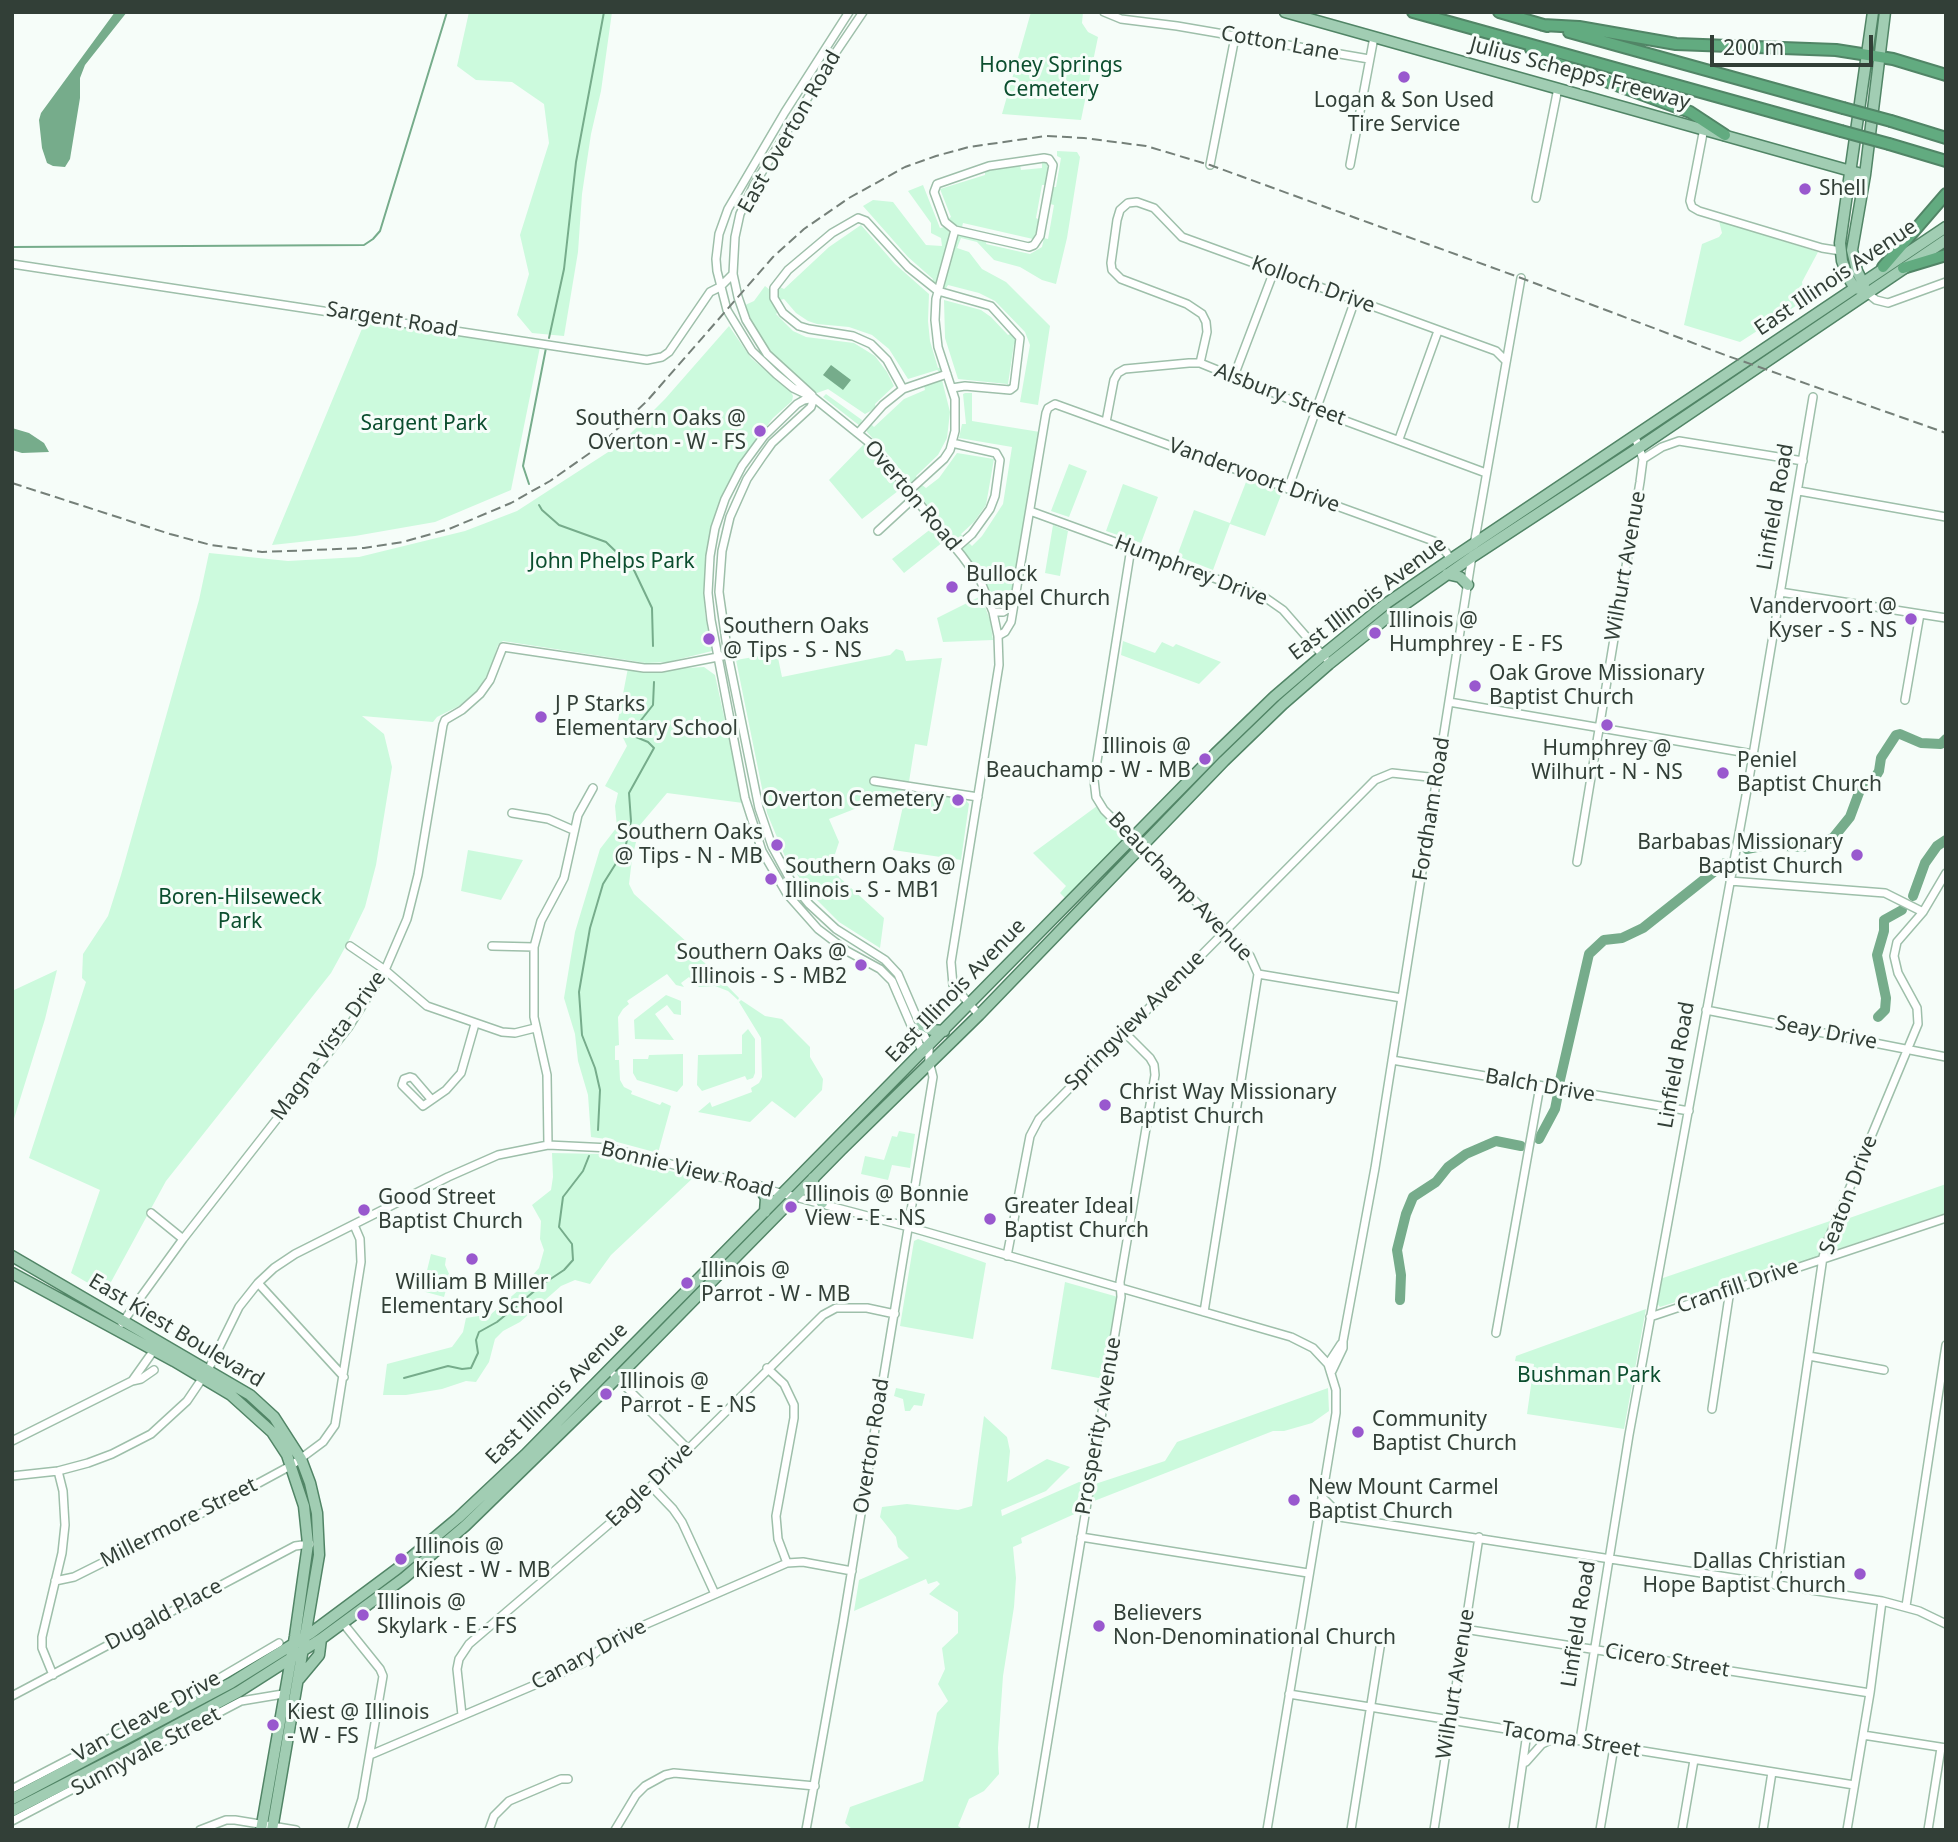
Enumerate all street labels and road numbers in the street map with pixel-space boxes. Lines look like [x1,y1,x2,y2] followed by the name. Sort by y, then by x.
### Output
[1219,21,1341,67] street label: Cotton Lane
[1467,32,1693,116] street label: Julius Schepps Freeway
[733,46,847,218] street label: East Overton Road
[1750,214,1922,342] street label: East Illinois Avenue
[1248,251,1378,319] street label: Kolloch Drive
[324,297,460,343] street label: Sargent Road
[1211,358,1349,432] street label: Alsbury Street
[1165,433,1343,519] street label: Vandervoort Drive
[858,436,966,556] street label: Overton Road
[1752,442,1800,572] street label: Linfield Road
[1600,489,1652,643] street label: Wilhurt Avenue
[1111,530,1271,612] street label: Humphrey Drive
[1284,532,1452,666] street label: East Illinois Avenue
[1408,735,1456,883] street label: Fordham Road
[1103,807,1257,967] street label: Beauchamp Avenue
[881,914,1031,1068] street label: East Illinois Avenue
[1060,946,1210,1096] street label: Springview Avenue
[266,966,392,1126] street label: Magna Vista Drive
[1653,1000,1701,1130] street label: Linfield Road
[1773,1011,1879,1055] street label: Seay Drive
[1483,1064,1597,1108] street label: Balch Drive
[1815,1132,1883,1258] street label: Seaton Drive
[598,1136,776,1204] street label: Bonnie View Road
[1674,1254,1802,1320] street label: Cranfill Drive
[84,1269,268,1393] street label: East Kiest Boulevard
[481,1318,633,1470] street label: East Illinois Avenue
[1071,1335,1127,1517] street label: Prosperity Avenue
[849,1376,895,1516] street label: Overton Road
[601,1437,699,1533] street label: Eagle Drive
[96,1473,262,1573] street label: Millermore Street
[1557,1559,1601,1689] street label: Linfield Road
[101,1574,227,1656] street label: Dugald Place
[1432,1607,1480,1761] street label: Wilhurt Avenue
[527,1614,651,1696] street label: Canary Drive
[1603,1639,1731,1683] street label: Cicero Street
[69,1666,225,1768] street label: Van Cleave Drive
[67,1702,225,1802] street label: Sunnyvale Street
[1500,1717,1642,1763] street label: Tacoma Street

